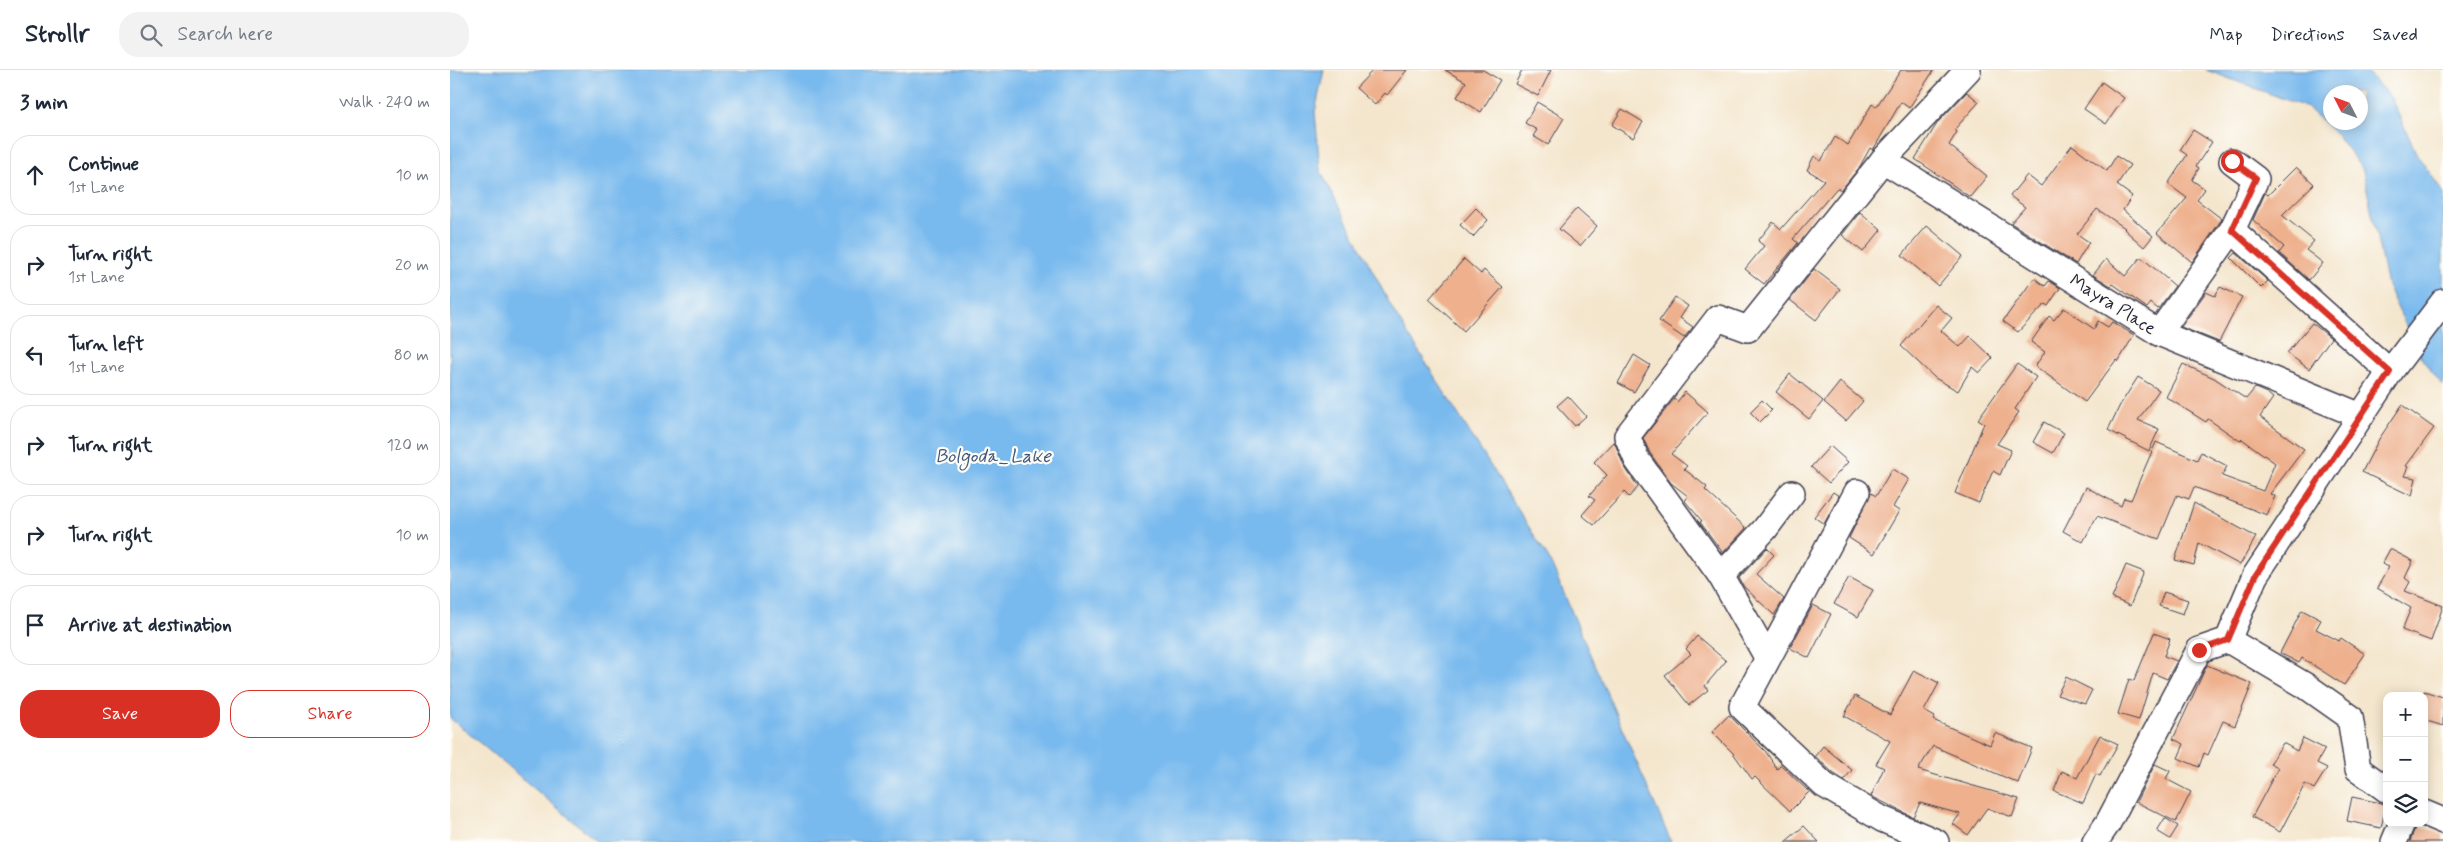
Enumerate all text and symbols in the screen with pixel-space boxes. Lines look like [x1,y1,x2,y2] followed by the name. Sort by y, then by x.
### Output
[119,12,469,57] search box
[25,19,89,50] text: Strollr
[137,21,165,49] icon: search
[177,22,273,47] text: Search here
[2210,23,2243,47] text: Map
[2271,23,2345,47] text: Directions
[2373,23,2418,47] text: Saved
[2323,85,2368,130] north arrow
[20,89,68,117] text: 3 min
[339,92,430,113] text: Walk · 240 m
[2221,150,2244,173] route start
[68,152,139,177] text: Continue
[21,161,49,189] icon: ahead
[396,165,429,186] text: 10 m
[68,177,125,198] text: 1st Lane
[68,242,152,267] text: Turn right
[21,251,49,279] icon: right
[395,255,429,276] text: 20 m
[68,267,125,288] text: 1st Lane
[2065,269,2160,341] street label: Mayra Place
[68,332,144,357] text: Turn left
[21,341,49,369] icon: left
[394,345,429,366] text: 80 m
[68,357,125,378] text: 1st Lane
[21,431,49,459] icon: right
[68,433,152,458] text: Turn right
[387,435,429,456] text: 120 m
[935,444,1052,471] water label: Bolgoda_Lake
[21,521,49,549] icon: right
[68,523,152,548] text: Turn right
[396,525,429,546] text: 10 m
[21,611,49,639] icon: arrive
[68,613,232,638] text: Arrive at destination
[2188,639,2211,662] route end
[20,690,220,738] button: Save
[230,690,430,738] button: Share
[2383,692,2428,827] map controls
[2383,692,2428,737] button: +
[2383,737,2428,782] button: −
[2383,782,2428,827] button: layers

